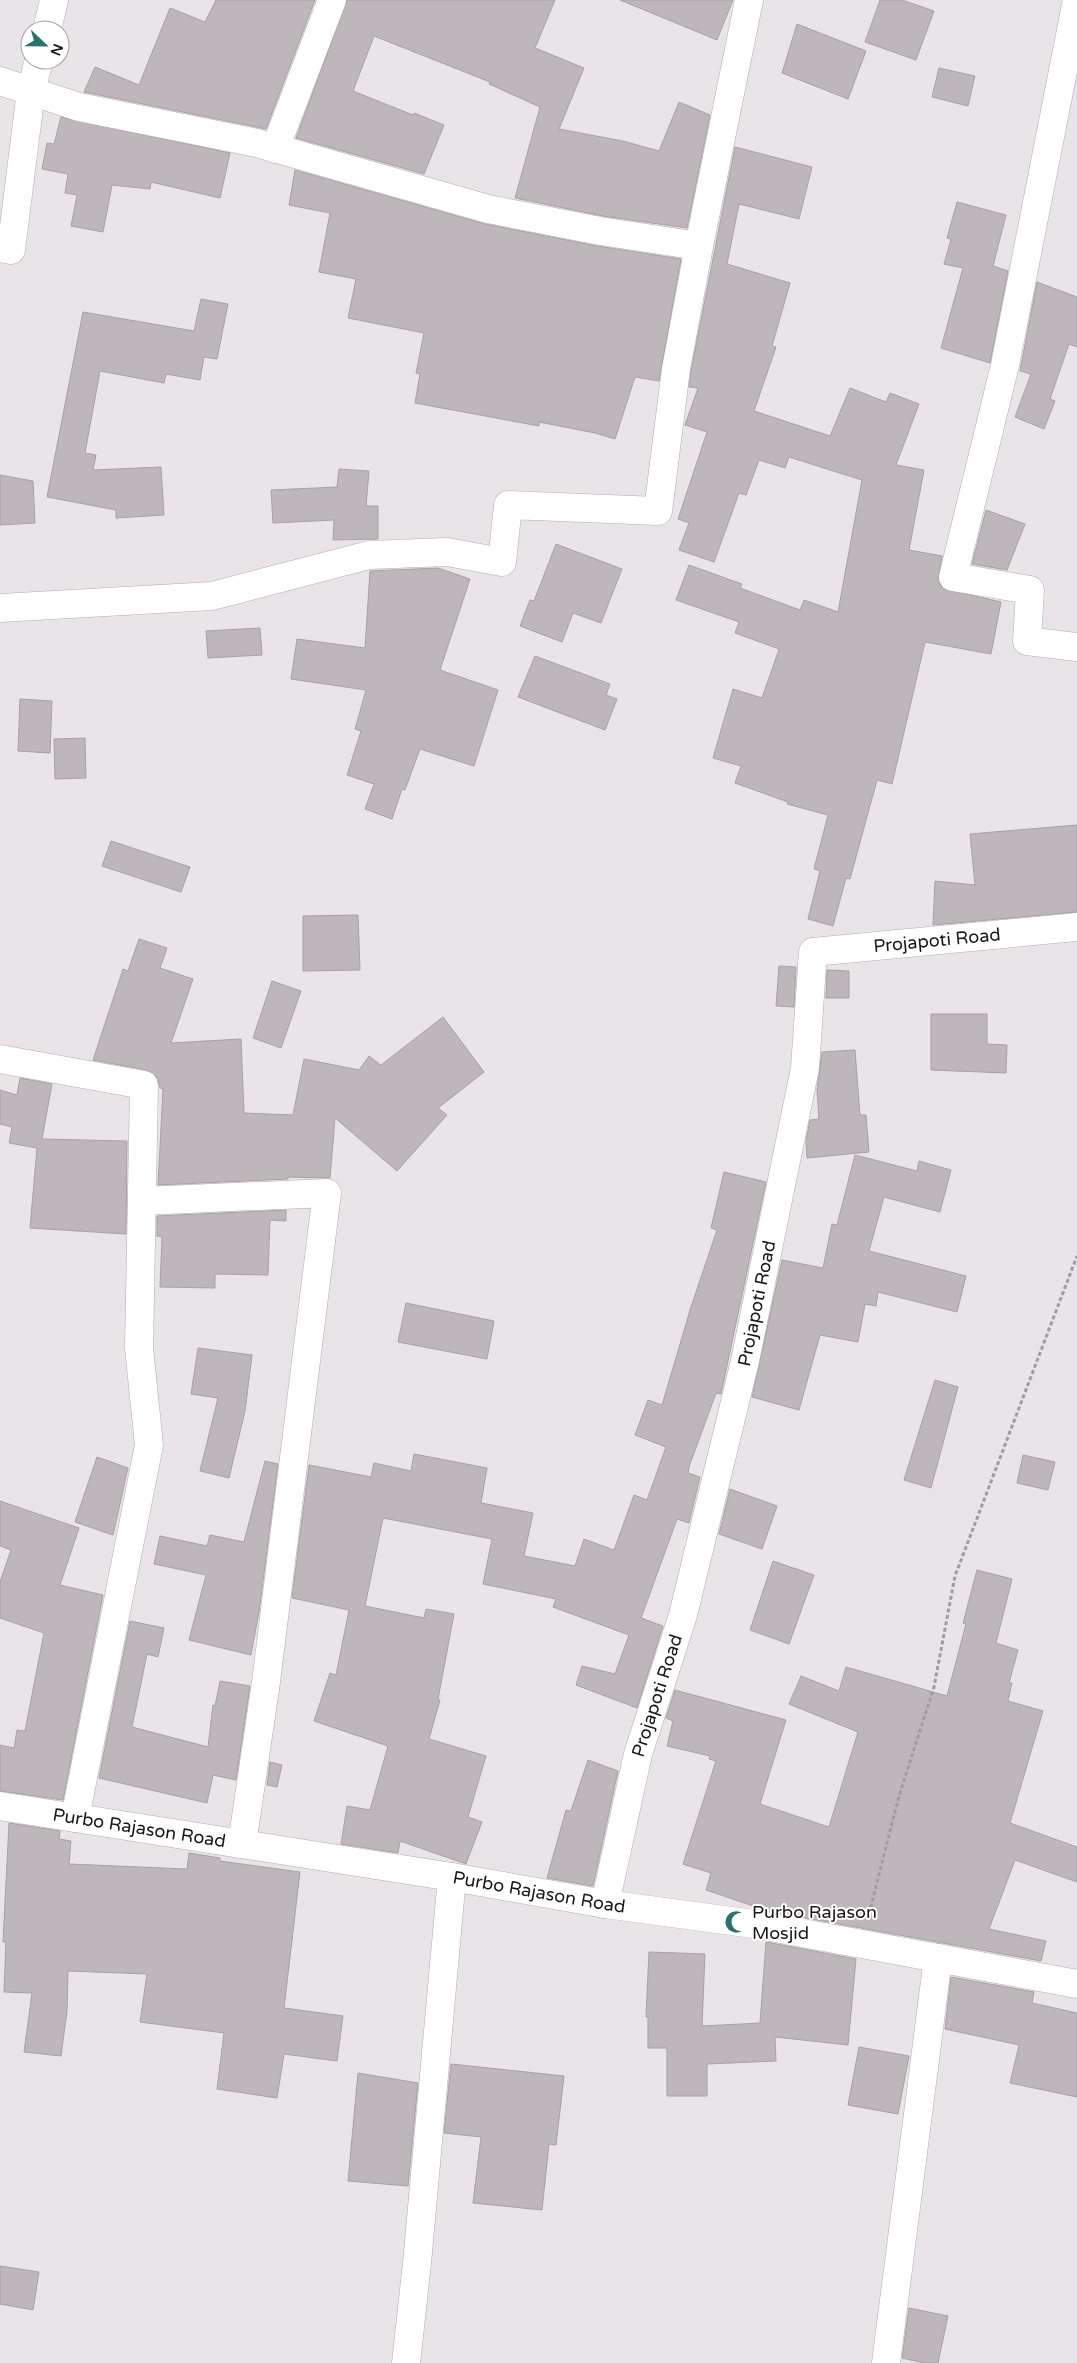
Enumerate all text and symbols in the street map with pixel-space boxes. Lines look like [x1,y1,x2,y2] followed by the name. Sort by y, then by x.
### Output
[20,20,70,70] north arrow
[47,41,67,58] text: N
[872,923,1002,957] street label: Projapoti Road
[733,1239,780,1368] street label: Projapoti Road
[627,1631,687,1760] street label: Projapoti Road
[51,1803,227,1852] street label: Purbo Rajason Road
[451,1866,627,1918] street label: Purbo Rajason Road
[752,1901,877,1944] place label: Purbo Rajason Mosjid
[723,1909,749,1935] mosque icon: Purbo Rajason Mosjid

